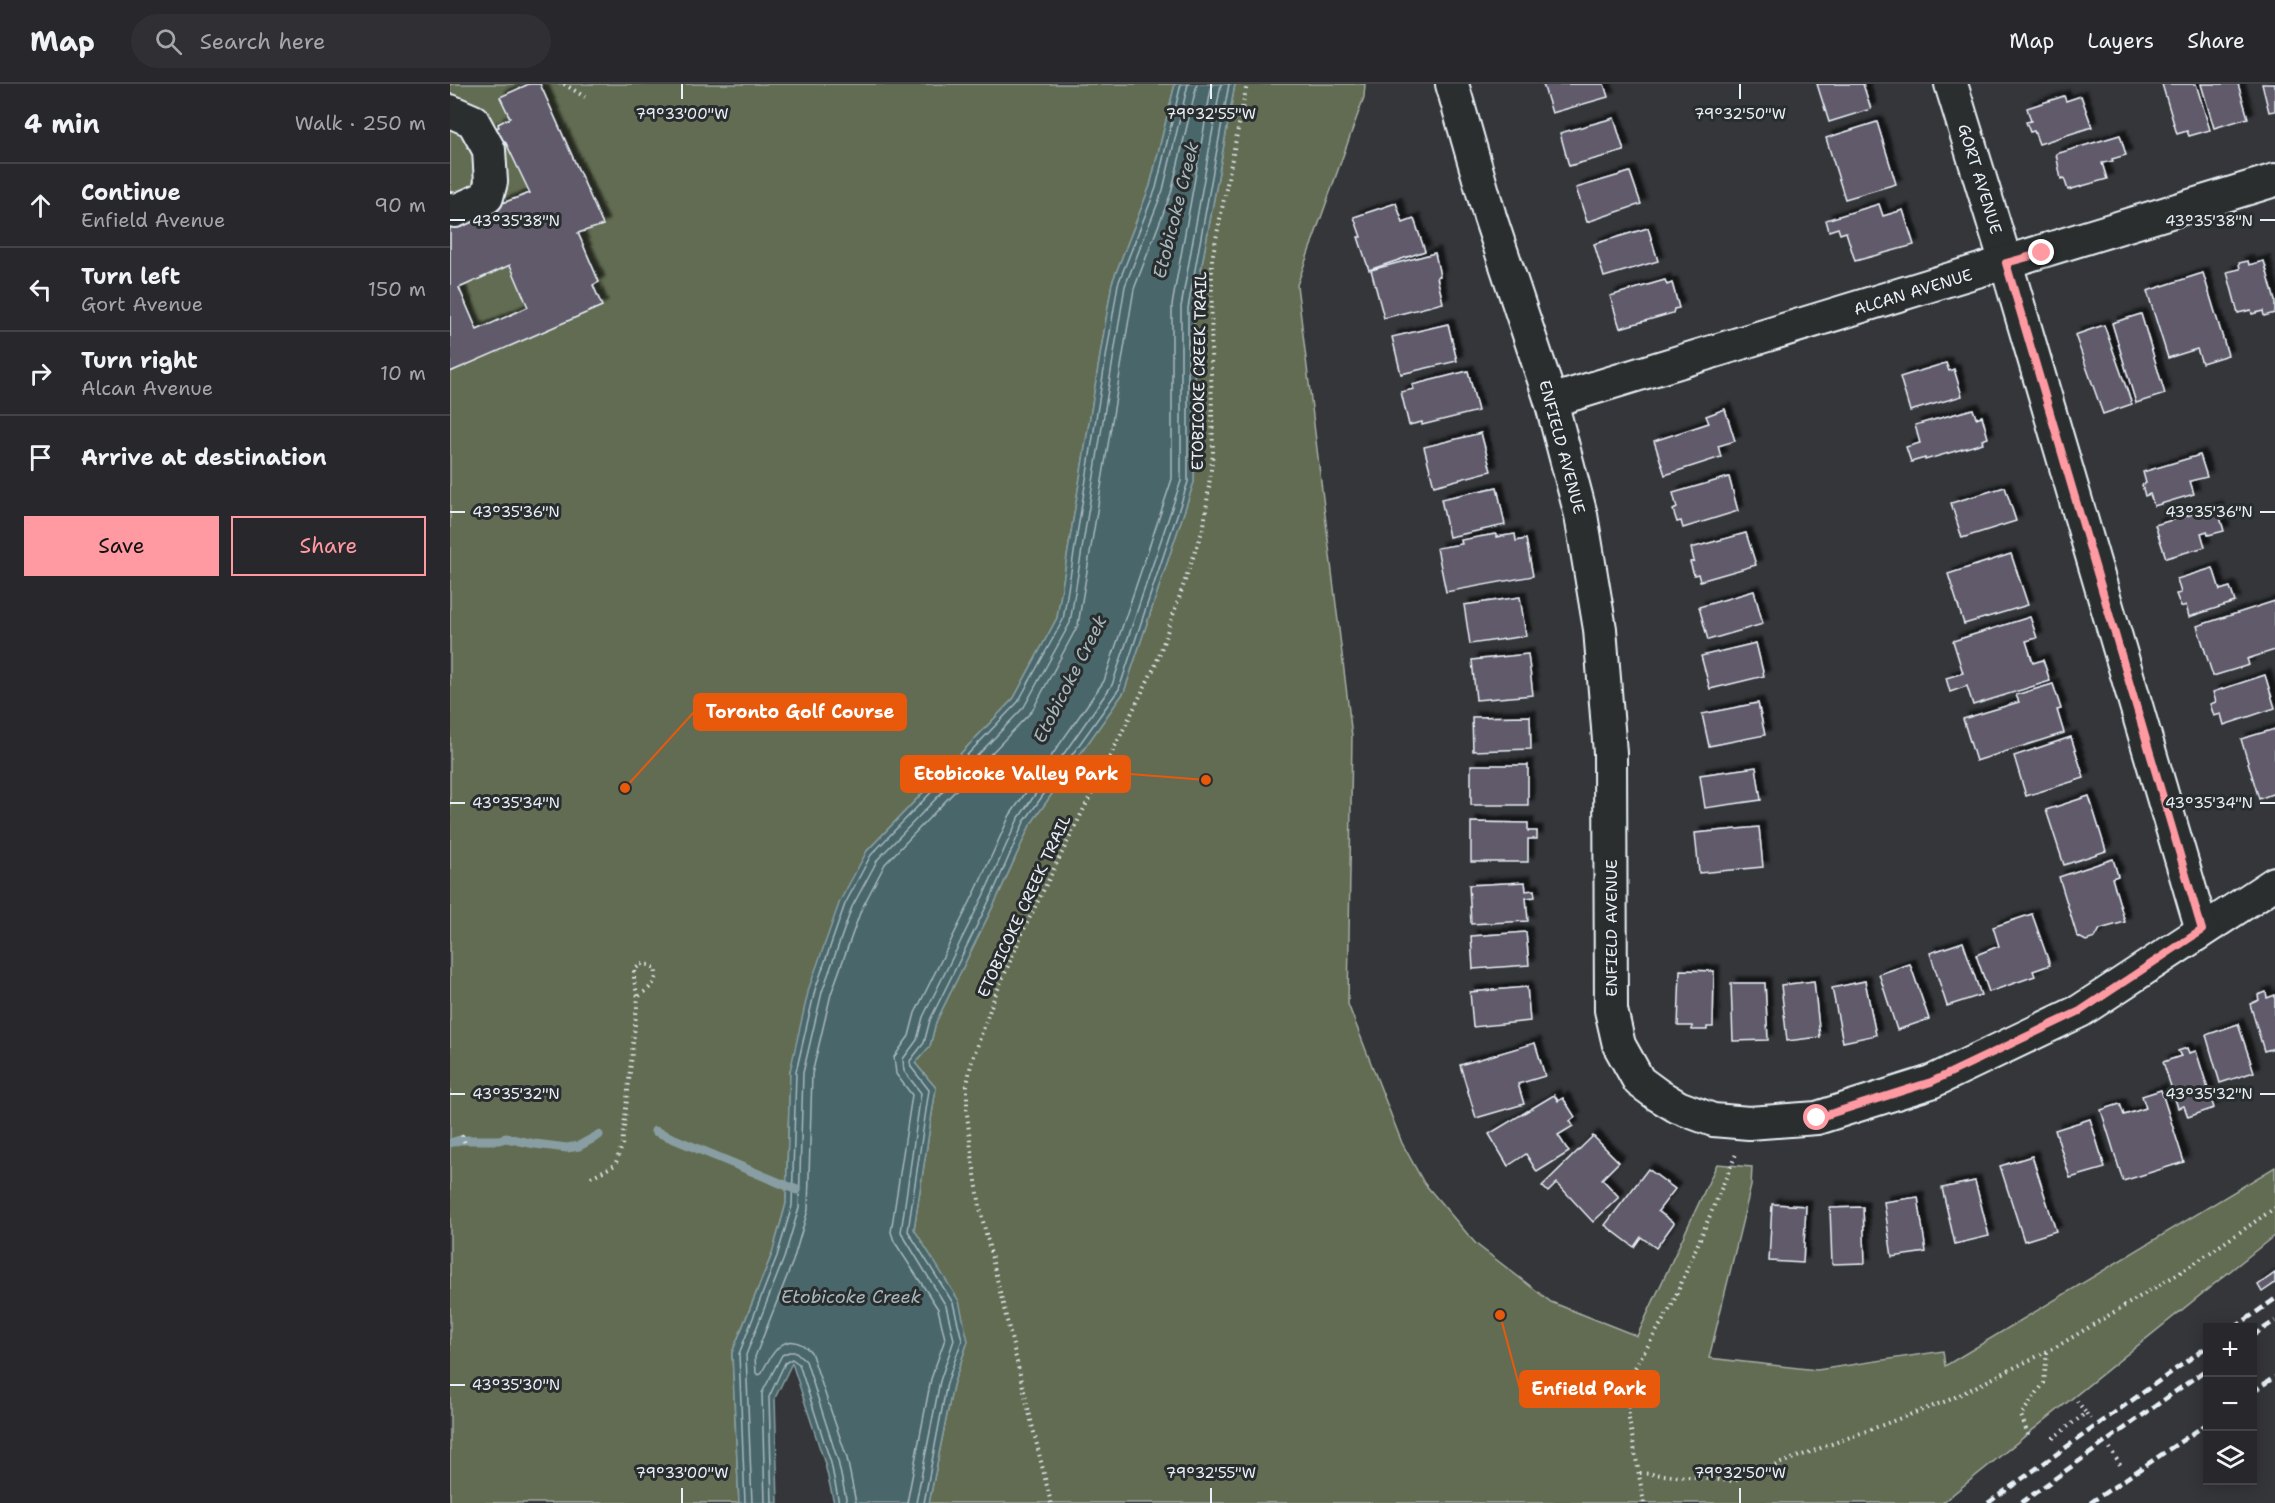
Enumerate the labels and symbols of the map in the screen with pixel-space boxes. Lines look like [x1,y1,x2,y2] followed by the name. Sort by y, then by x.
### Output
[635,104,729,124] text: 79°33'00"W
[1166,104,1256,124] text: 79°32'55"W
[1694,104,1786,124] text: 79°32'50"W
[1953,121,2007,237] street label: GORT AVENUE
[1147,138,1205,281] water label: Etobicoke Creek
[472,211,560,231] text: 43°35'38"N
[2165,211,2253,231] text: 43°35'38"N
[2028,239,2054,265] route end
[1851,264,1975,320] street label: ALCAN AVENUE
[1187,271,1211,471] street label: ETOBICOKE CREEK TRAIL
[1534,378,1590,516] street label: ENFIELD AVENUE
[472,502,560,522] text: 43°35'36"N
[2165,502,2253,522] text: 43°35'36"N
[1028,611,1113,747] water label: Etobicoke Creek
[694,694,906,730] callout: Toronto Golf Course
[706,700,894,724] text: Toronto Golf Course
[901,756,1130,792] callout: Etobicoke Valley Park
[913,762,1119,786] text: Etobicoke Valley Park
[472,793,560,813] text: 43°35'34"N
[2165,793,2253,813] text: 43°35'34"N
[972,811,1076,1001] street label: ETOBICOKE CREEK TRAIL
[1601,859,1622,997] street label: ENFIELD AVENUE
[472,1084,560,1104] text: 43°35'32"N
[2165,1084,2253,1104] text: 43°35'32"N
[1803,1104,1829,1130] route start
[781,1285,922,1309] water label: Etobicoke Creek
[1520,1371,1659,1407] callout: Enfield Park
[472,1375,560,1395] text: 43°35'30"N
[1531,1377,1647,1401] text: Enfield Park
[635,1463,729,1483] text: 79°33'00"W
[1166,1463,1256,1483] text: 79°32'55"W
[1694,1463,1786,1483] text: 79°32'50"W

